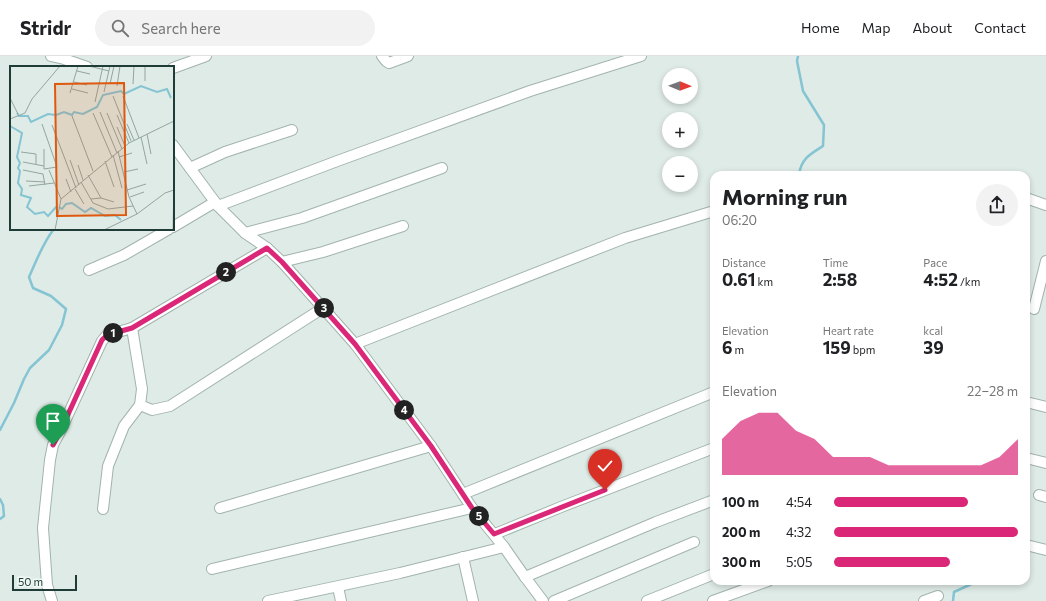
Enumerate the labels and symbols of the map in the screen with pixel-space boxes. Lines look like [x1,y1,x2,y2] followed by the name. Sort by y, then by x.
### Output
[10,66,174,230] inset map
[662,68,698,104] north arrow
[216,262,236,282] pin: 2
[314,298,334,318] pin: 3
[103,323,123,343] pin: 1
[394,400,414,420] pin: 4
[36,404,70,445] pin
[588,449,622,490] pin
[469,506,489,526] pin: 5
[12,573,77,592] scale bar

